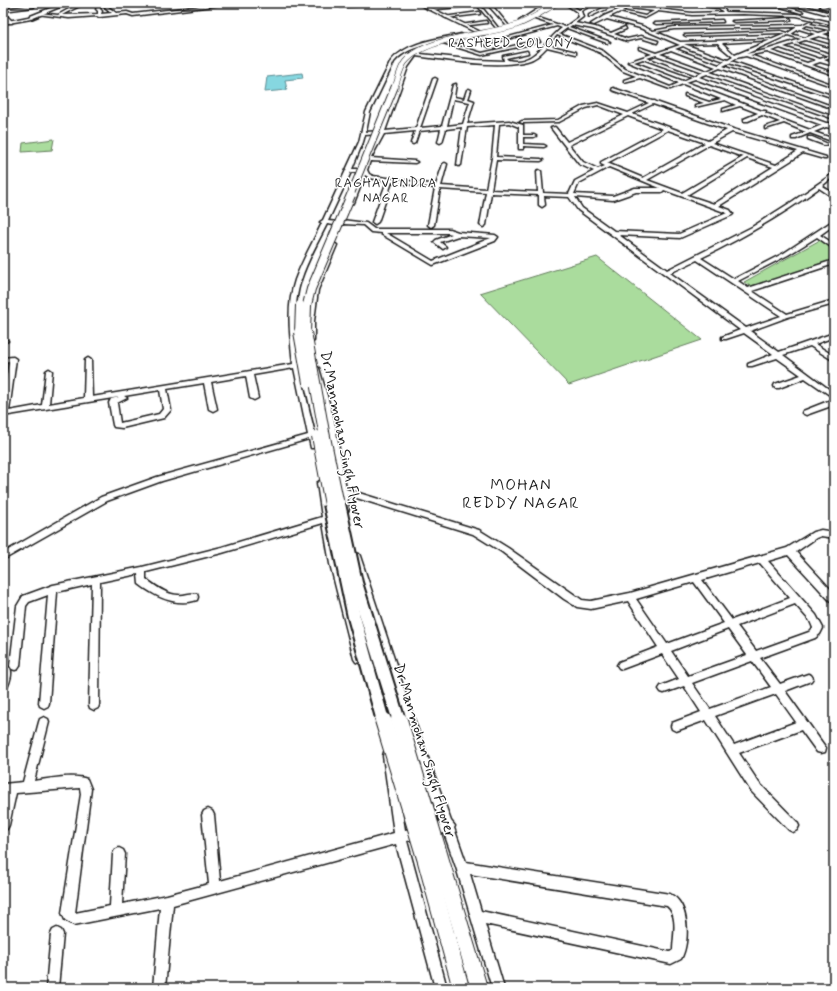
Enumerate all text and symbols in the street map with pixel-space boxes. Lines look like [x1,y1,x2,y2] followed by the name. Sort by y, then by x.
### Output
[448,35,574,52] district label: RASHEED COLONY
[335,175,437,207] district label: RAGHAVENDRA NAGAR
[314,349,369,531] street label: Dr.Manmohan Singh Flyover
[462,475,580,514] district label: MOHAN REDDY NAGAR
[387,662,460,841] street label: Dr.Manmohan Singh Flyover

